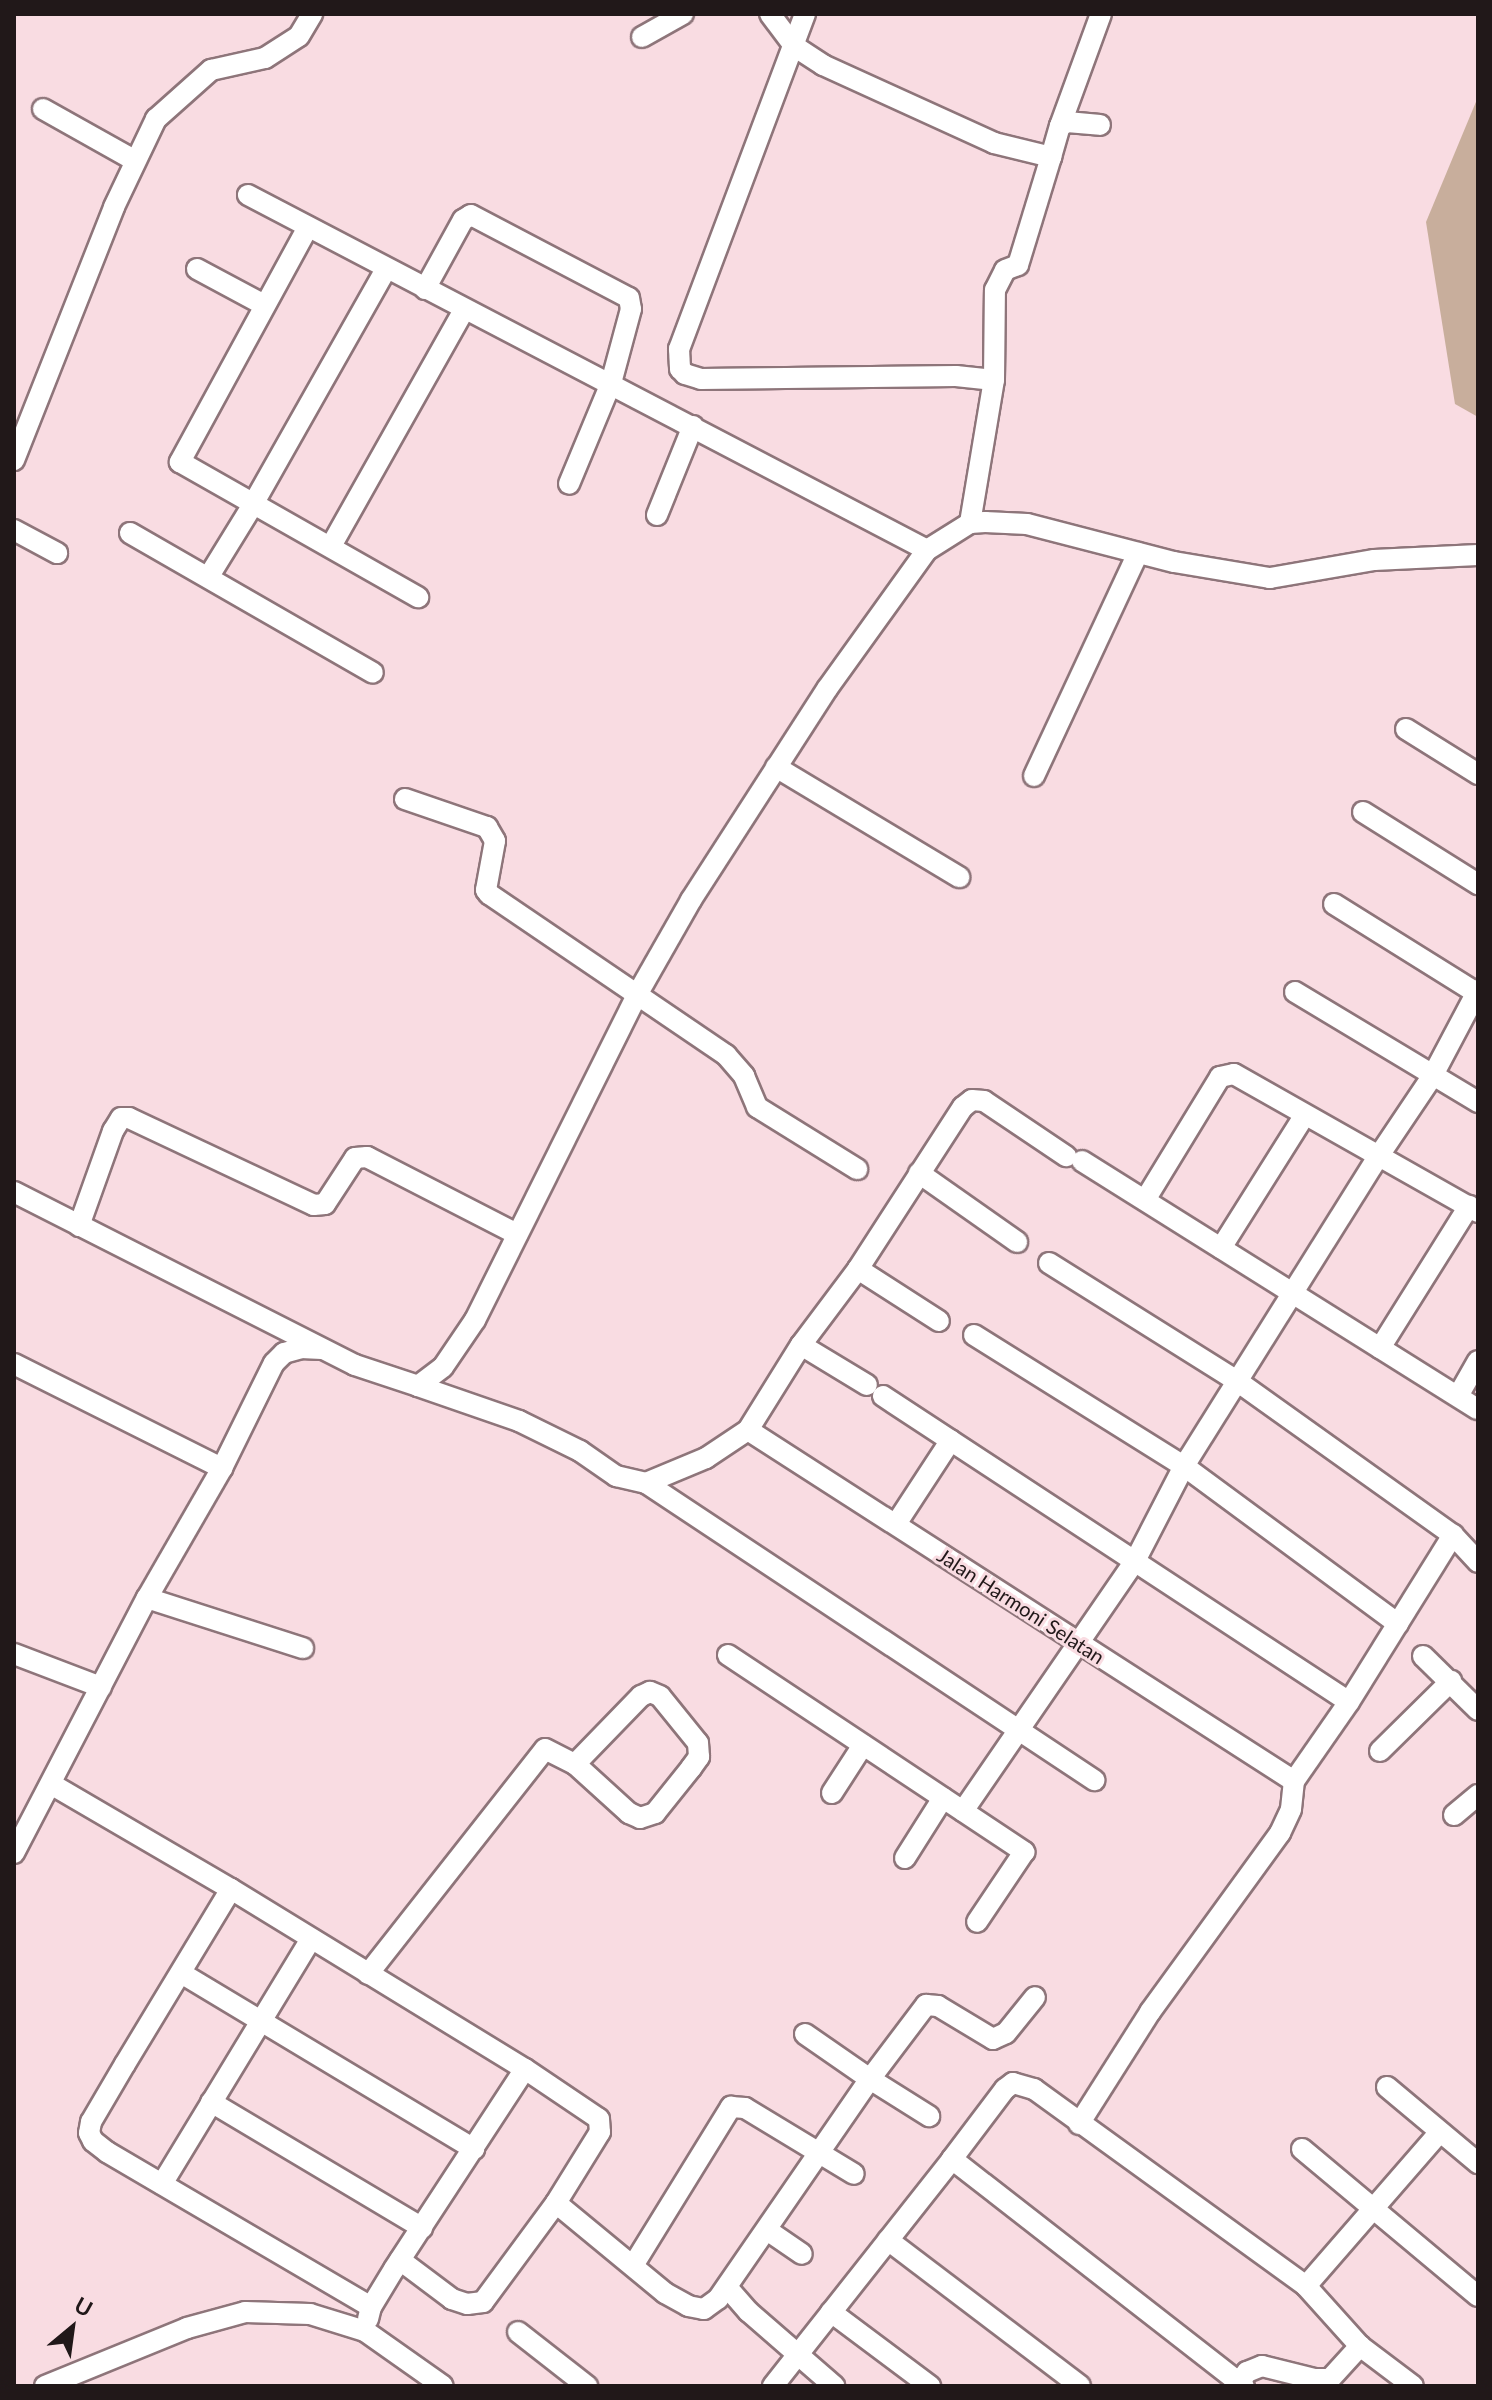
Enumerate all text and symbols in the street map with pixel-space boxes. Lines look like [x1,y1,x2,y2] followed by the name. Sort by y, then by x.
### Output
[933,1543,1109,1669] street label: Jalan Harmoni Selatan
[32,2288,112,2368] north arrow
[70,2291,98,2322] text: U

